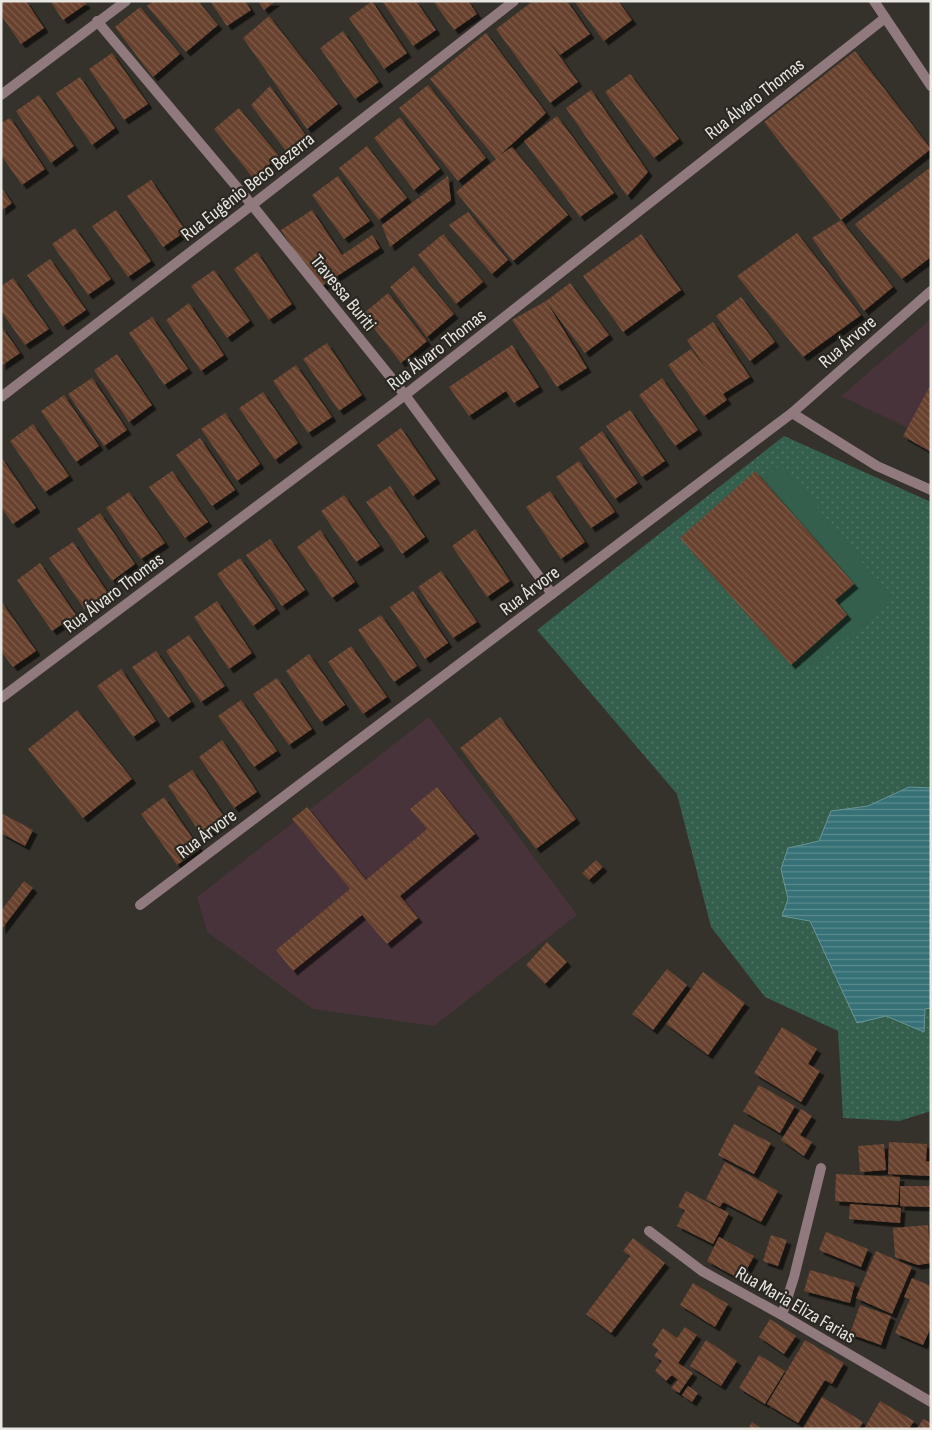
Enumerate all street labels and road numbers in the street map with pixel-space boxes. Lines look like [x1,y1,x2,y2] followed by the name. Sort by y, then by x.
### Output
[701,53,809,145] street label: Rua Álvaro Thomas
[177,128,319,247] street label: Rua Eugênio Beco Bezerra
[305,250,381,336] street label: Travessa Buriti
[383,304,491,396] street label: Rua Álvaro Thomas
[814,311,882,373] street label: Rua Árvore
[59,548,169,638] street label: Rua Álvaro Thomas
[495,561,564,621] street label: Rua Árvore
[172,804,241,864] street label: Rua Árvore
[731,1262,859,1349] street label: Rua Maria Eliza Farias

